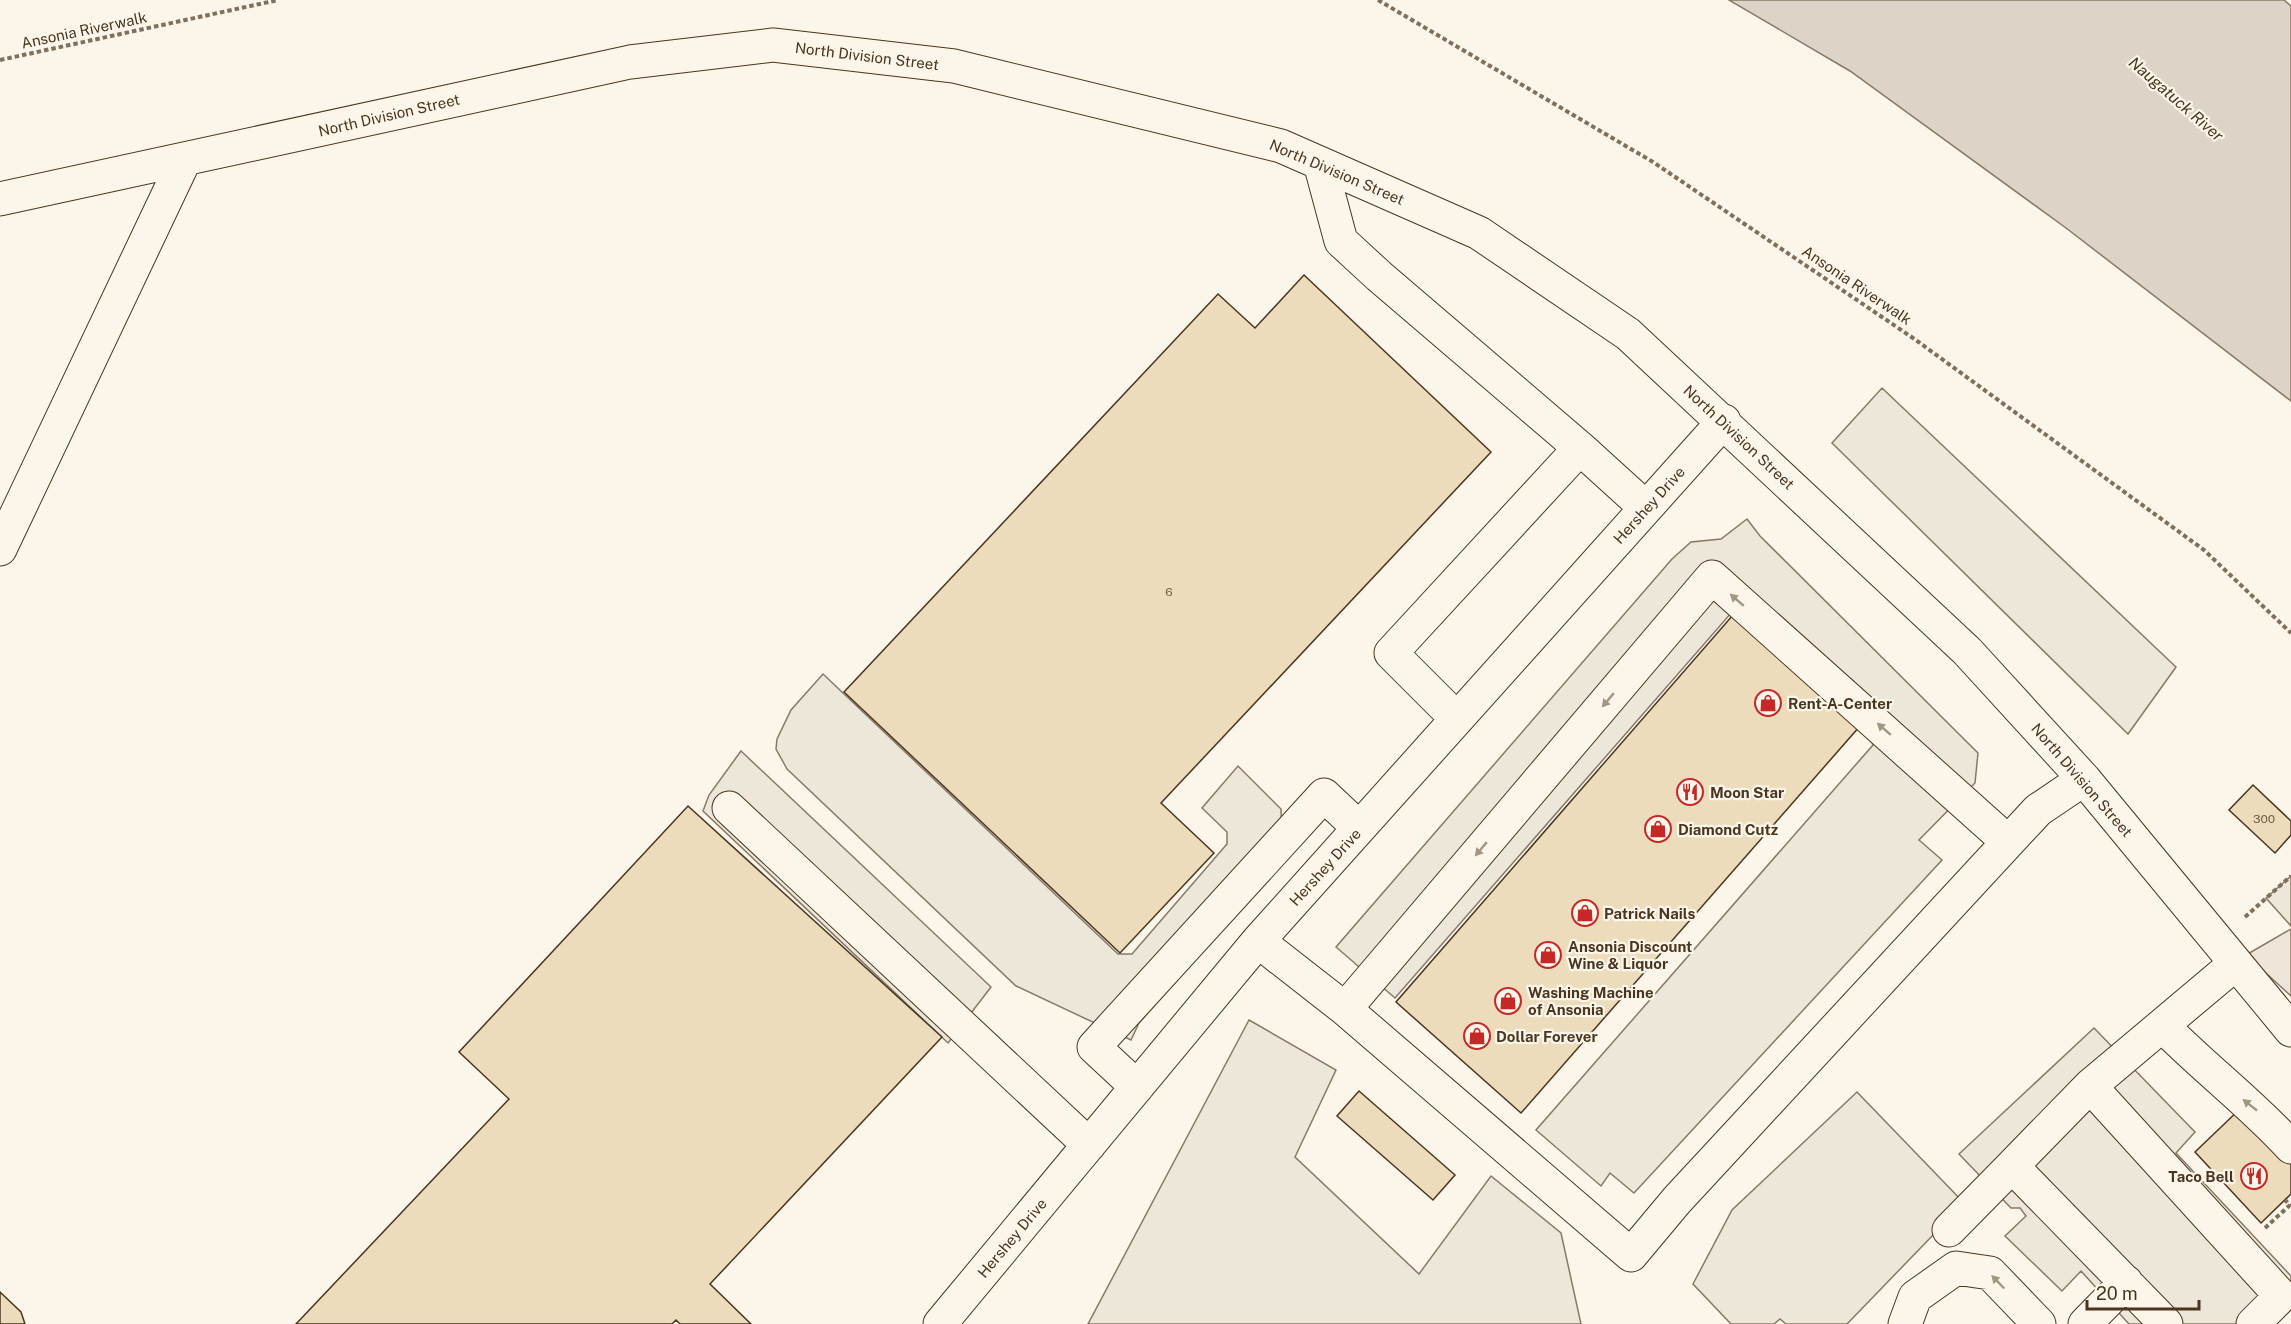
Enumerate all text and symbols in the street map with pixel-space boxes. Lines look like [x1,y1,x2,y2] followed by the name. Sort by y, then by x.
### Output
[20,8,148,52] street label: Ansonia Riverwalk
[794,39,940,73] street label: North Division Street
[2125,53,2228,146] water label: Naugatuck River
[317,90,462,140] street label: North Division Street
[1267,136,1407,208] street label: North Division Street
[1799,242,1915,328] street label: Ansonia Riverwalk
[1680,381,1798,493] street label: North Division Street
[1610,463,1688,547] street label: Hershey Drive
[1165,585,1173,599] house number: 6
[1730,593,1745,607] one-way arrow
[1753,688,1783,718] shop icon: Rent-A-Center
[1601,692,1614,708] one-way arrow
[1788,695,1892,712] place label: Rent-A-Center
[2028,720,2136,840] street label: North Division Street
[1877,723,1892,736] one-way arrow
[1675,777,1705,807] restaurant icon: Moon Star
[1710,784,1784,801] place label: Moon Star
[2253,812,2275,826] house number: 300
[1643,814,1673,844] shop icon: Diamond Cutz
[1678,821,1778,838] place label: Diamond Cutz
[1286,825,1364,909] street label: Hershey Drive
[1475,841,1488,856] one-way arrow
[1570,898,1600,928] shop icon: Patrick Nails
[1604,905,1696,922] place label: Patrick Nails
[1568,938,1692,972] place label: Ansonia Discount Wine & Liquor
[1533,940,1563,970] shop icon: Ansonia Discount Wine & Liquor
[1528,984,1654,1018] place label: Washing Machine of Ansonia
[1493,986,1523,1016] shop icon: Washing Machine of Ansonia
[1462,1021,1492,1051] shop icon: Dollar Forever
[1496,1028,1598,1045] place label: Dollar Forever
[2242,1099,2258,1111] one-way arrow
[2239,1161,2269,1191] restaurant icon: Taco Bell
[2168,1168,2234,1185] place label: Taco Bell
[974,1195,1050,1281] street label: Hershey Drive
[2087,1273,2200,1311] scale bar
[1992,1275,2006,1289] one-way arrow
[2096,1283,2138,1304] text: 20 m

